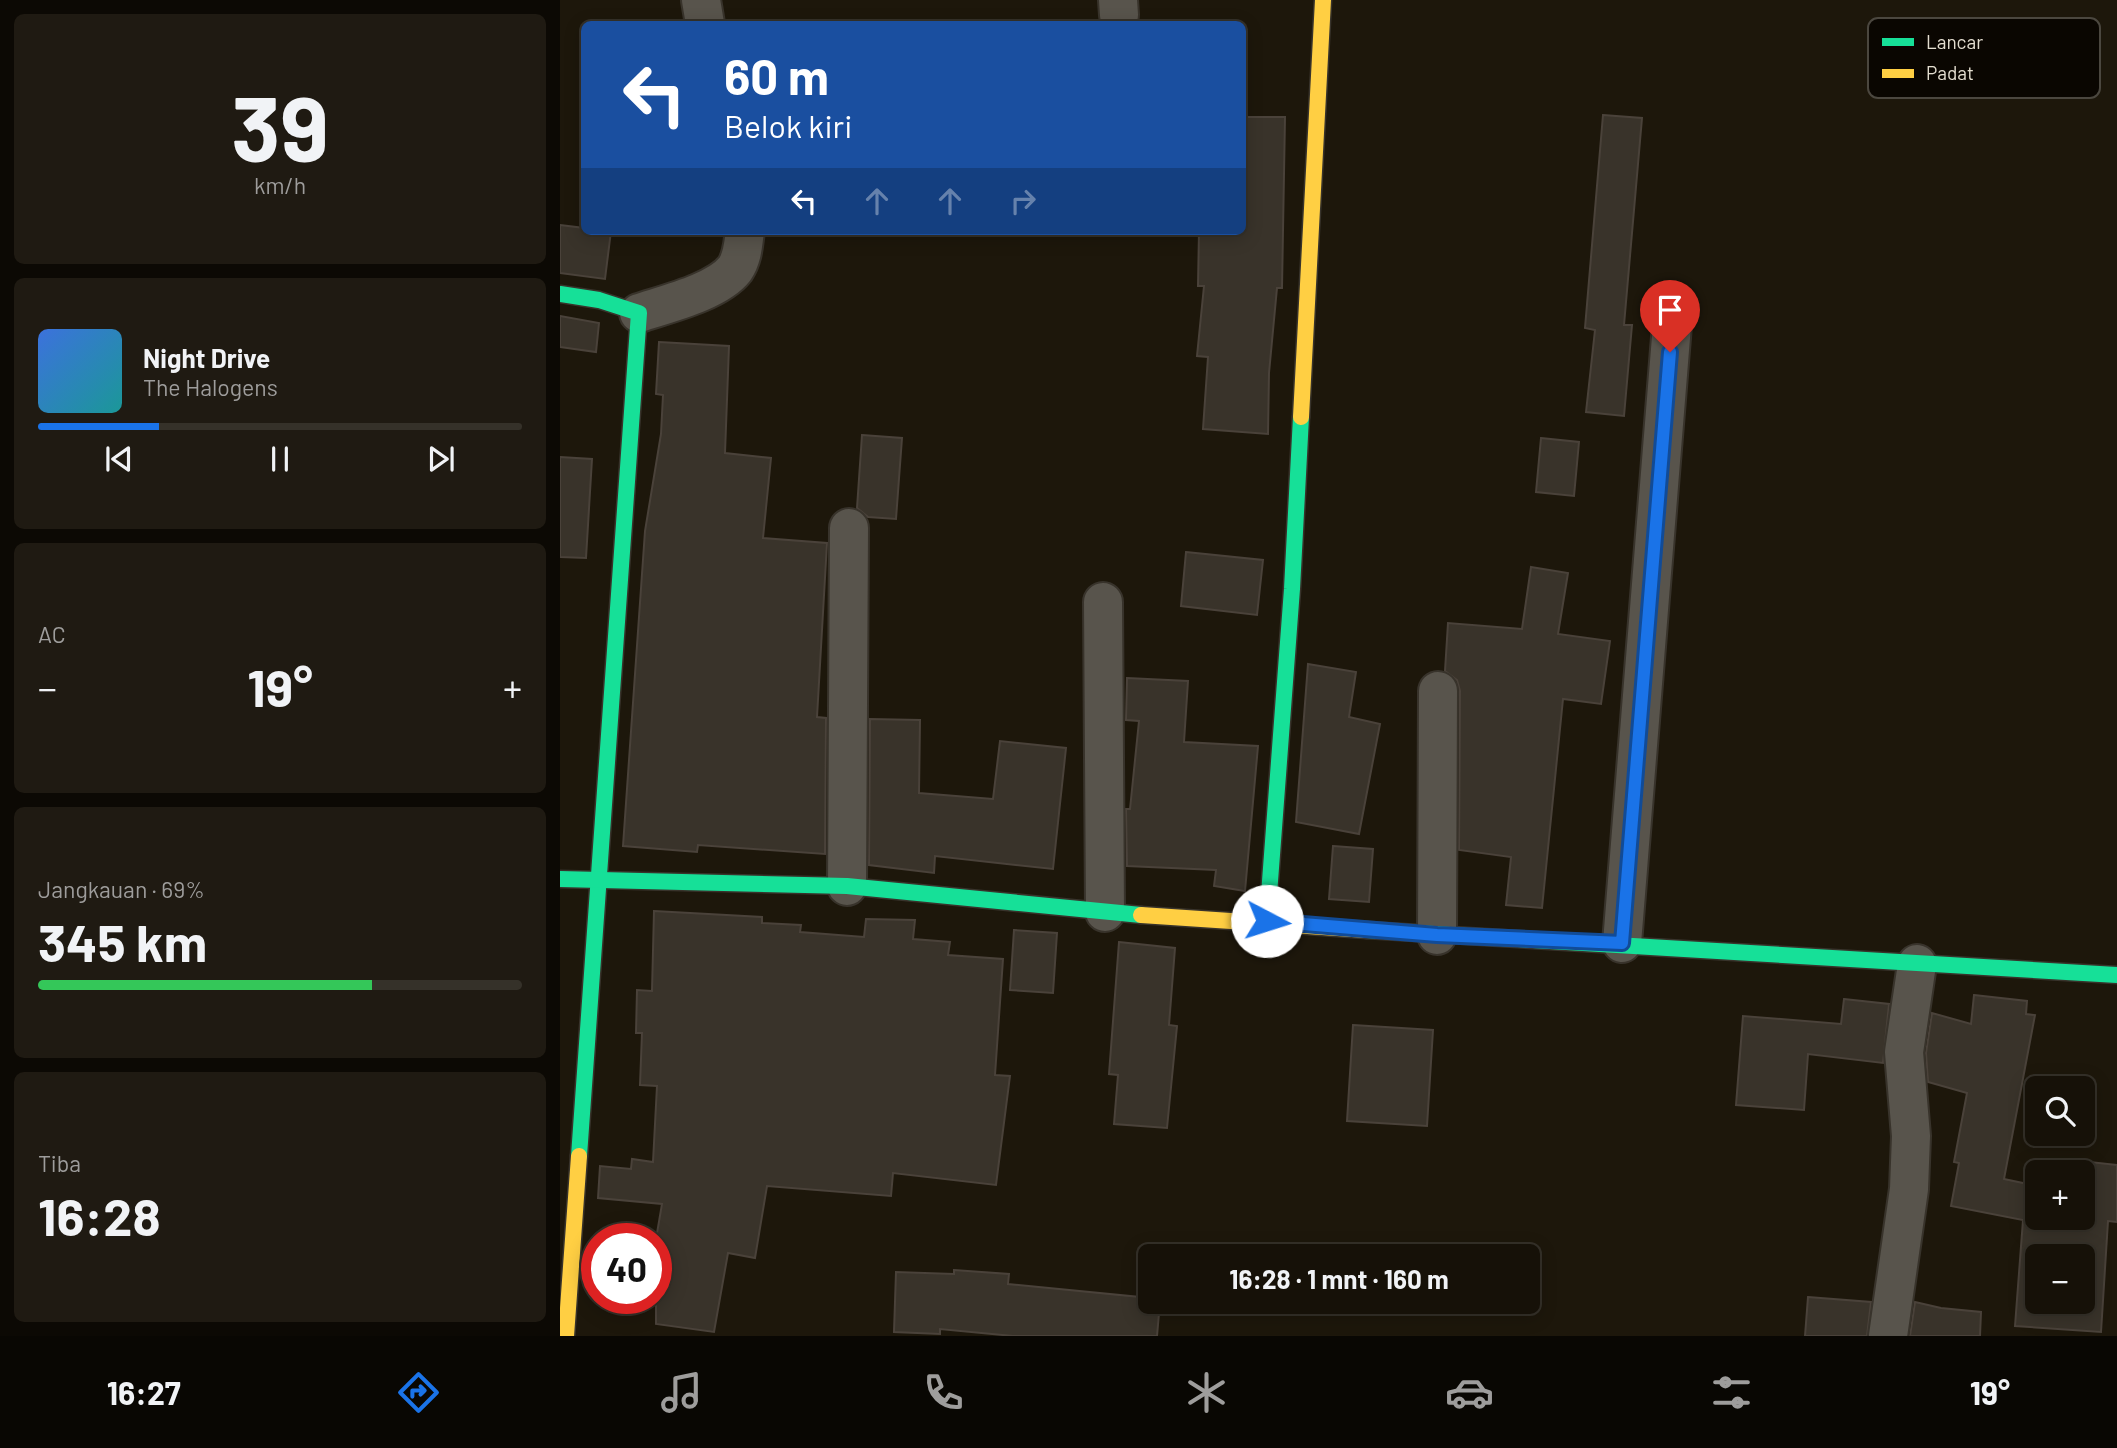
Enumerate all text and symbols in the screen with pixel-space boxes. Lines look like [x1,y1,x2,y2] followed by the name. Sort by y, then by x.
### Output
[1868,18,2100,98] legend
[1926,30,1983,53] text: Lancar
[724,46,829,105] text: 60 m
[609,49,700,140] icon: left
[1926,61,1974,84] text: Padat
[231,71,329,180] text: 39
[724,106,852,144] text: Belok kiri
[254,171,306,199] text: km/h
[785,182,823,220] icon: left
[858,182,896,220] icon: ahead
[931,182,969,220] icon: ahead
[1004,182,1042,220] icon: right
[1640,280,1700,352] pin
[1651,291,1689,329] icon: arrive
[143,342,270,373] text: Night Drive
[143,373,278,401] text: The Halogens
[100,440,138,478] icon: previous
[261,440,299,478] icon: pause
[422,440,460,478] icon: next
[38,620,66,648] text: AC
[247,655,313,717] text: 19°
[38,664,57,710] text: −
[503,664,522,710] text: +
[38,875,205,903] text: Jangkauan · 69%
[1230,884,1304,958] position arrow
[38,910,207,972] text: 345 km
[2025,1076,2095,1314] map controls
[2025,1076,2095,1146] button: search
[38,1149,81,1177] text: Tiba
[2025,1160,2095,1230] button: +
[38,1184,161,1246] text: 16:28
[581,1223,672,1314] speed limit sign: 40
[2025,1244,2095,1314] button: −
[1229,1263,1449,1294] text: 16:28 · 1 mnt · 160 m
[394,1368,443,1417] icon: directions
[657,1368,706,1417] icon: music
[919,1368,968,1417] icon: phone
[1182,1368,1231,1417] icon: climate
[1445,1368,1494,1417] icon: car
[1707,1368,1756,1417] icon: filters
[107,1373,181,1411] text: 16:27
[1970,1373,2010,1411] text: 19°

